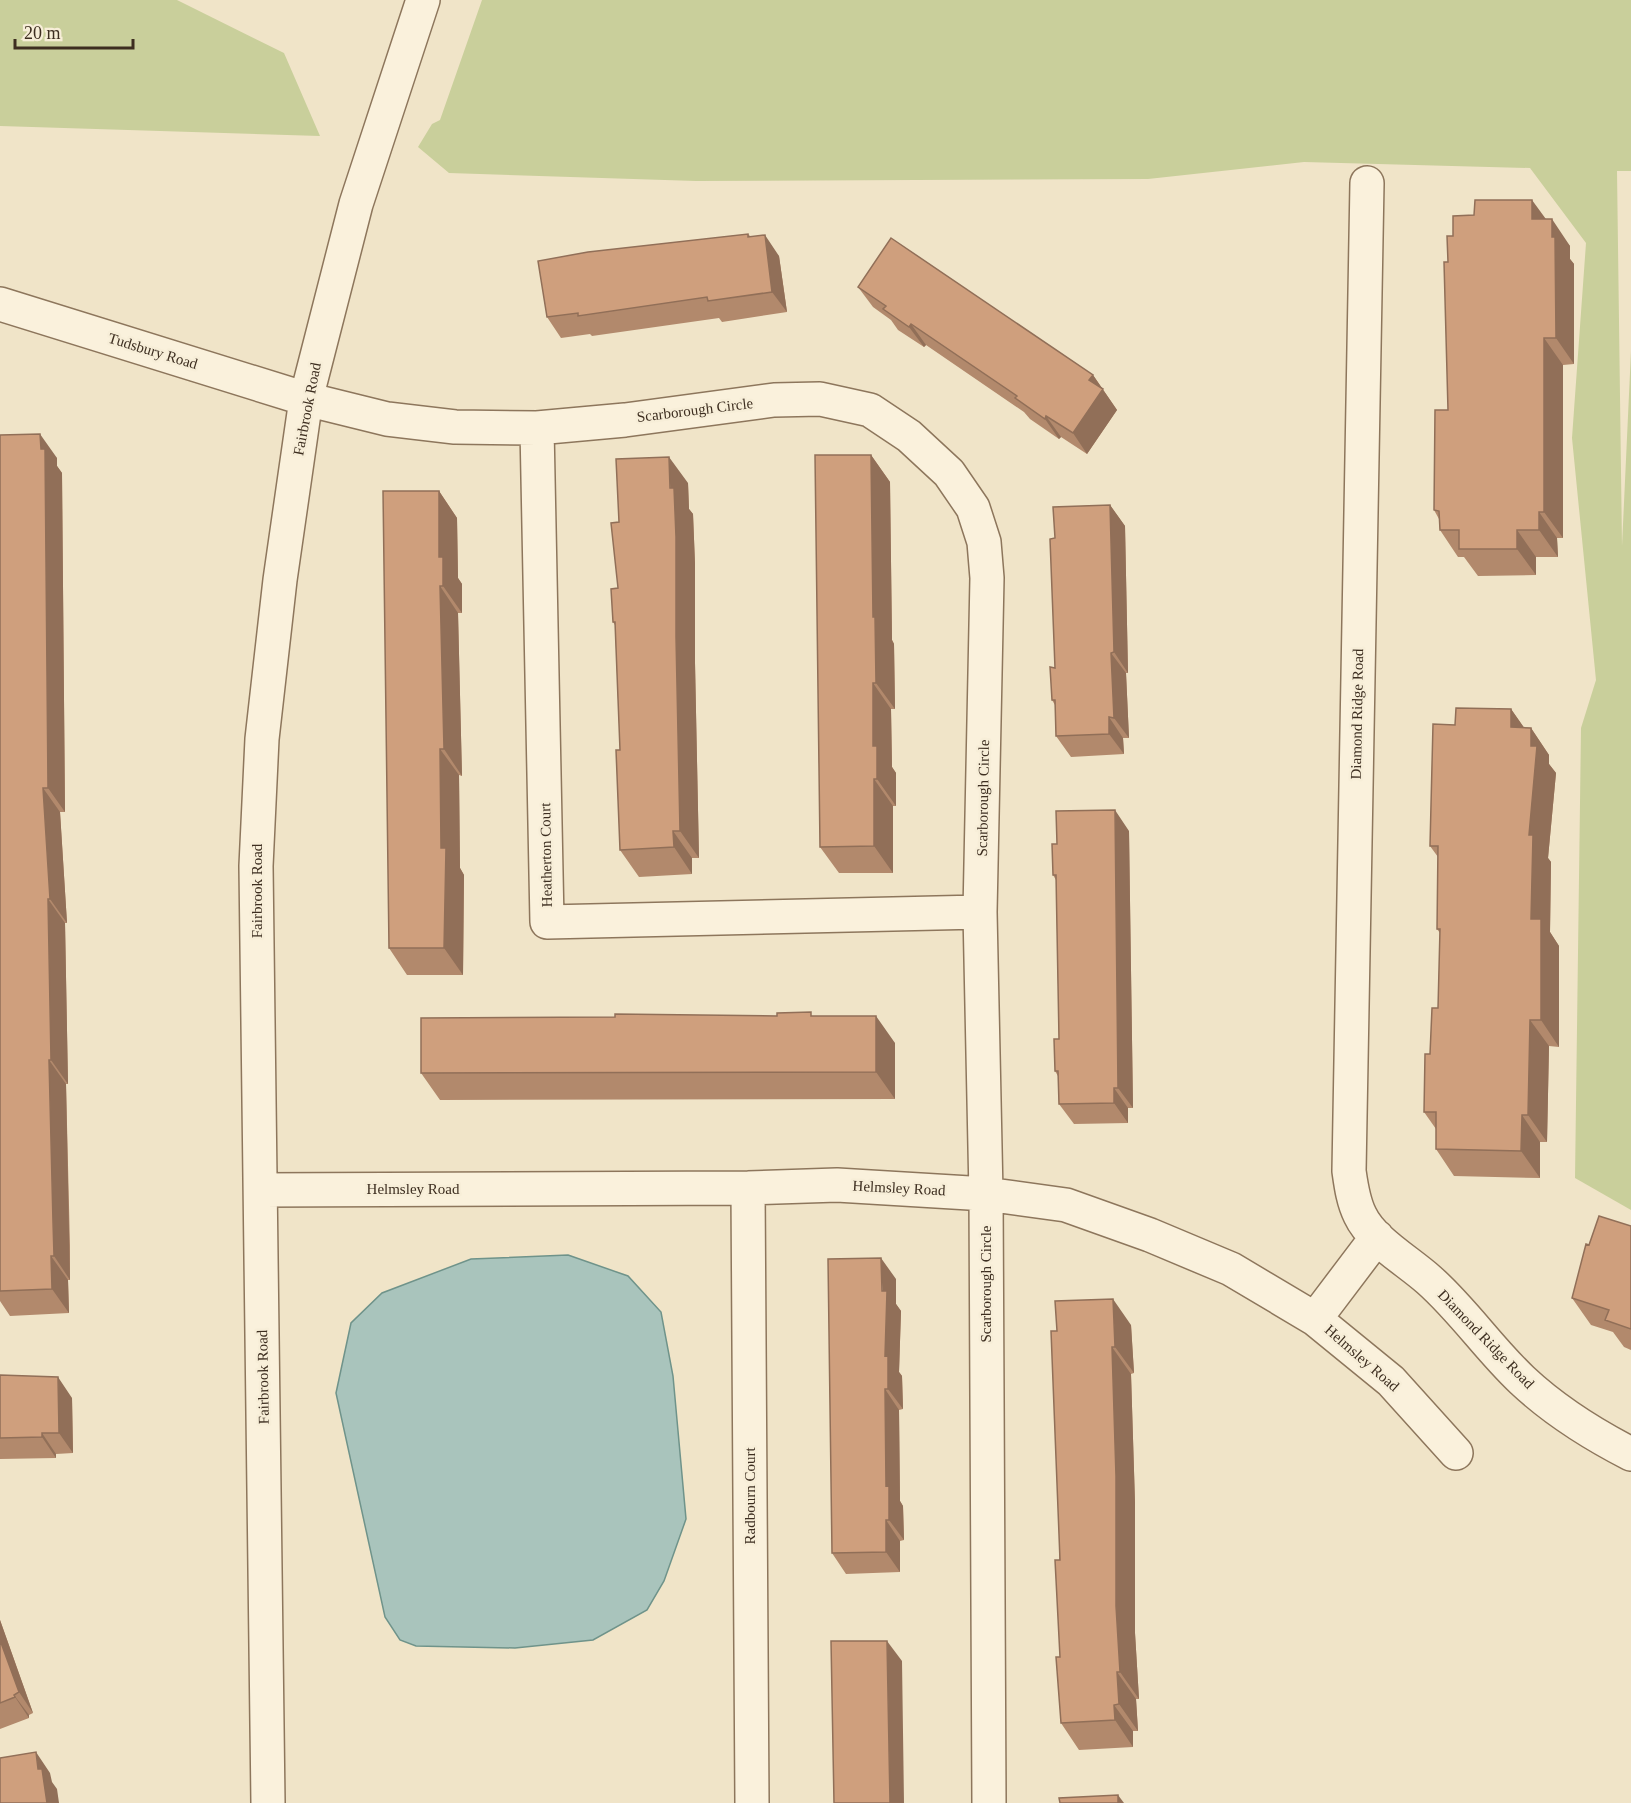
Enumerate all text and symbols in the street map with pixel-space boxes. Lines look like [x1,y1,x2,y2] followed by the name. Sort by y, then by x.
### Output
[15,12,134,50] scale bar
[24,23,61,43] text: 20 m
[106,330,200,372] street label: Tudsbury Road
[290,361,324,457] street label: Fairbrook Road
[636,395,754,425] street label: Scarborough Circle
[1348,648,1366,780] street label: Diamond Ridge Road
[974,739,992,857] street label: Scarborough Circle
[537,802,555,907] street label: Heatherton Court
[249,843,265,938] street label: Fairbrook Road
[852,1178,946,1198] street label: Helmsley Road
[367,1181,460,1197] street label: Helmsley Road
[978,1225,994,1343] street label: Scarborough Circle
[1435,1286,1538,1392] street label: Diamond Ridge Road
[1322,1321,1403,1395] street label: Helmsley Road
[254,1329,272,1424] street label: Fairbrook Road
[742,1447,758,1545] street label: Radbourn Court

